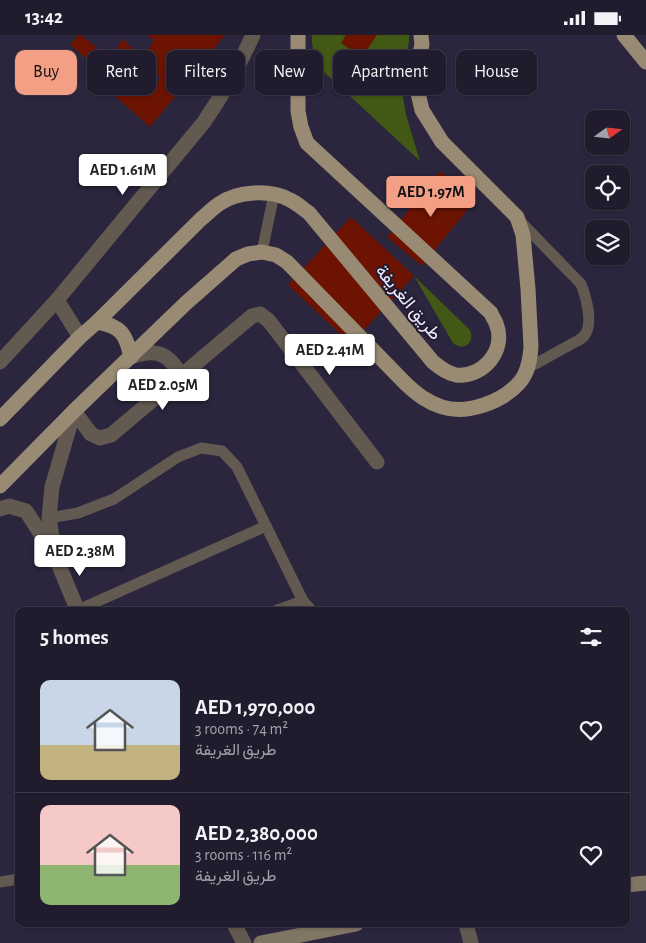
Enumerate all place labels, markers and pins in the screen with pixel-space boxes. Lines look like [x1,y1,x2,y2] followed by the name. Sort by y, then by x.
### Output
[66,154,180,196] pin: AED 1.61M
[374,175,488,218] pin: AED 1.97M
[273,333,387,376] pin: AED 2.41M
[106,369,220,411] pin: AED 2.05M
[23,535,137,577] pin: AED 2.38M

